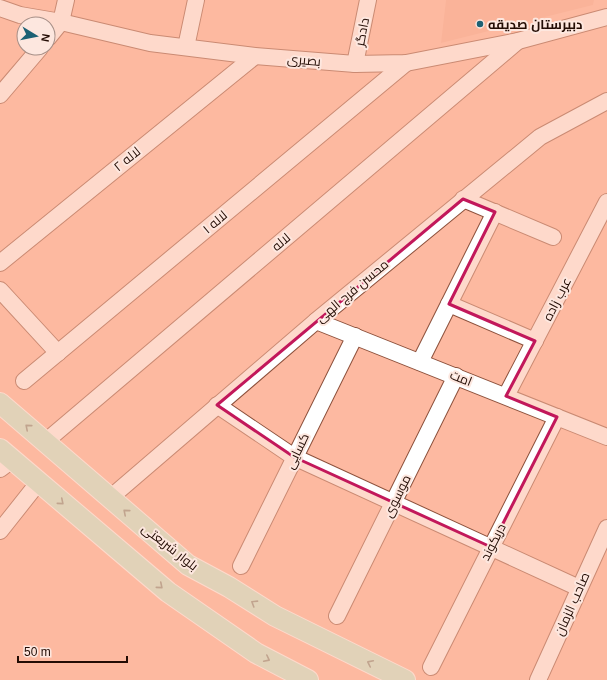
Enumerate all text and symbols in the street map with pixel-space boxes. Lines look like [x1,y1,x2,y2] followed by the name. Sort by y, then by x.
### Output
[16,16,56,56] north arrow
[352,16,372,49] street label: دادگر
[488,17,583,32] place label: دبیرستان صدیقه
[475,19,485,29] marker: دبیرستان صدیقه
[39,33,52,43] text: N
[286,51,322,69] street label: بصیری
[111,144,143,174] street label: لاله ۲
[200,208,230,236] street label: لاله ۱
[269,230,293,254] street label: لاله
[313,256,392,326] street label: محسن فرج الهی
[540,275,574,323] street label: عرب زاده
[448,367,474,389] street label: امت
[25,425,32,432] one-way arrow
[282,431,312,471] street label: کسایی
[380,472,414,520] street label: موسوی
[56,498,64,505] one-way arrow
[123,509,131,517] one-way arrow
[139,520,201,574] street label: بلوار شریعتی
[477,521,509,563] street label: دریکوند
[551,570,593,638] street label: صاحب الزمان
[156,581,163,588] one-way arrow
[252,601,259,608] one-way arrow
[18,638,127,664] scale bar
[24,645,51,659] text: 50 m
[263,655,271,662] one-way arrow
[366,660,374,668] one-way arrow

